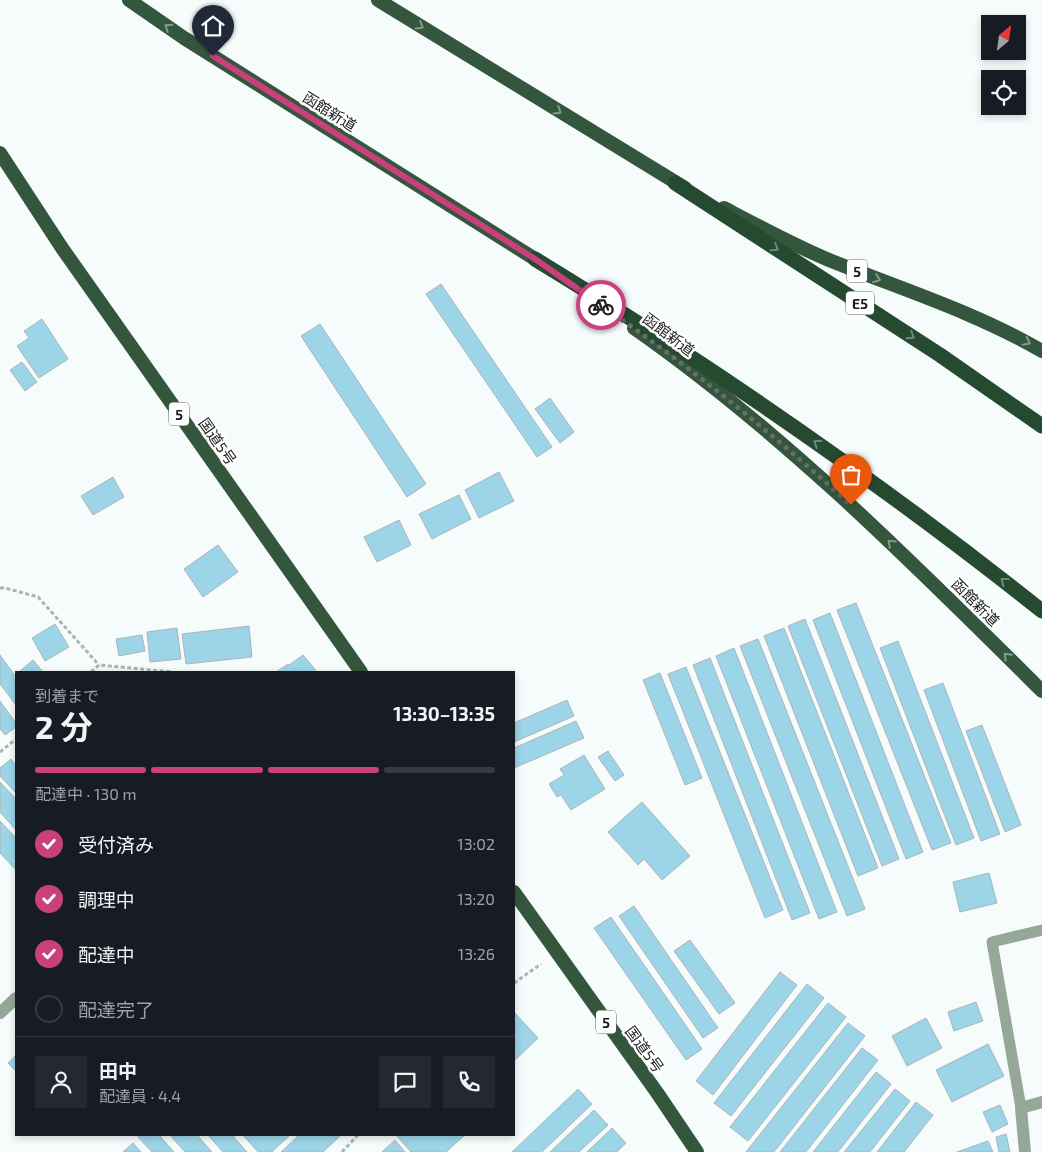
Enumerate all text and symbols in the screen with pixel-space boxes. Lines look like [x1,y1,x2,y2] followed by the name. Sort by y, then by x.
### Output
[192,5,234,56] pin
[199,12,227,40] icon: home
[981,15,1026,60] north arrow
[981,15,1026,115] map controls
[414,19,423,29] one-way arrow
[164,24,174,33] one-way arrow
[981,70,1026,115] button: locate
[300,87,360,135] street label: 函館新道
[553,104,562,114] one-way arrow
[769,241,778,251] one-way arrow
[847,260,867,282] road number: 5
[872,273,881,283] one-way arrow
[576,280,626,330] courier
[587,291,615,319] icon: bike
[846,292,874,314] road number: E5
[640,309,698,359] street label: 函館新道
[906,330,915,340] one-way arrow
[1021,336,1030,346] one-way arrow
[169,402,189,426] road number: 5
[195,414,241,468] street label: 国道5号
[813,440,823,449] one-way arrow
[830,454,872,505] pin
[837,461,865,489] icon: bag
[888,540,897,549] one-way arrow
[948,574,1004,630] street label: 函館新道
[1000,578,1010,587] one-way arrow
[1004,653,1013,662] one-way arrow
[35,686,99,705] text: 到着まで
[393,702,495,725] text: 13:30–13:35
[35,707,93,745] text: 2 分
[35,784,136,803] text: 配達中 · 130 m
[35,830,63,858] icon: check
[78,833,154,856] text: 受付済み
[457,834,495,853] text: 13:02
[35,885,63,913] icon: check
[78,888,135,911] text: 調理中
[457,889,495,908] text: 13:20
[35,940,63,968] icon: check
[78,943,135,966] text: 配達中
[458,944,495,963] text: 13:26
[78,998,154,1021] text: 配達完了
[596,1010,616,1034] road number: 5
[622,1022,668,1076] street label: 国道5号
[35,1056,87,1108] button: person
[379,1056,431,1108] button: chat
[443,1056,495,1108] button: phone
[99,1059,137,1082] text: 田中
[99,1086,181,1105] text: 配達員 · 4.4

